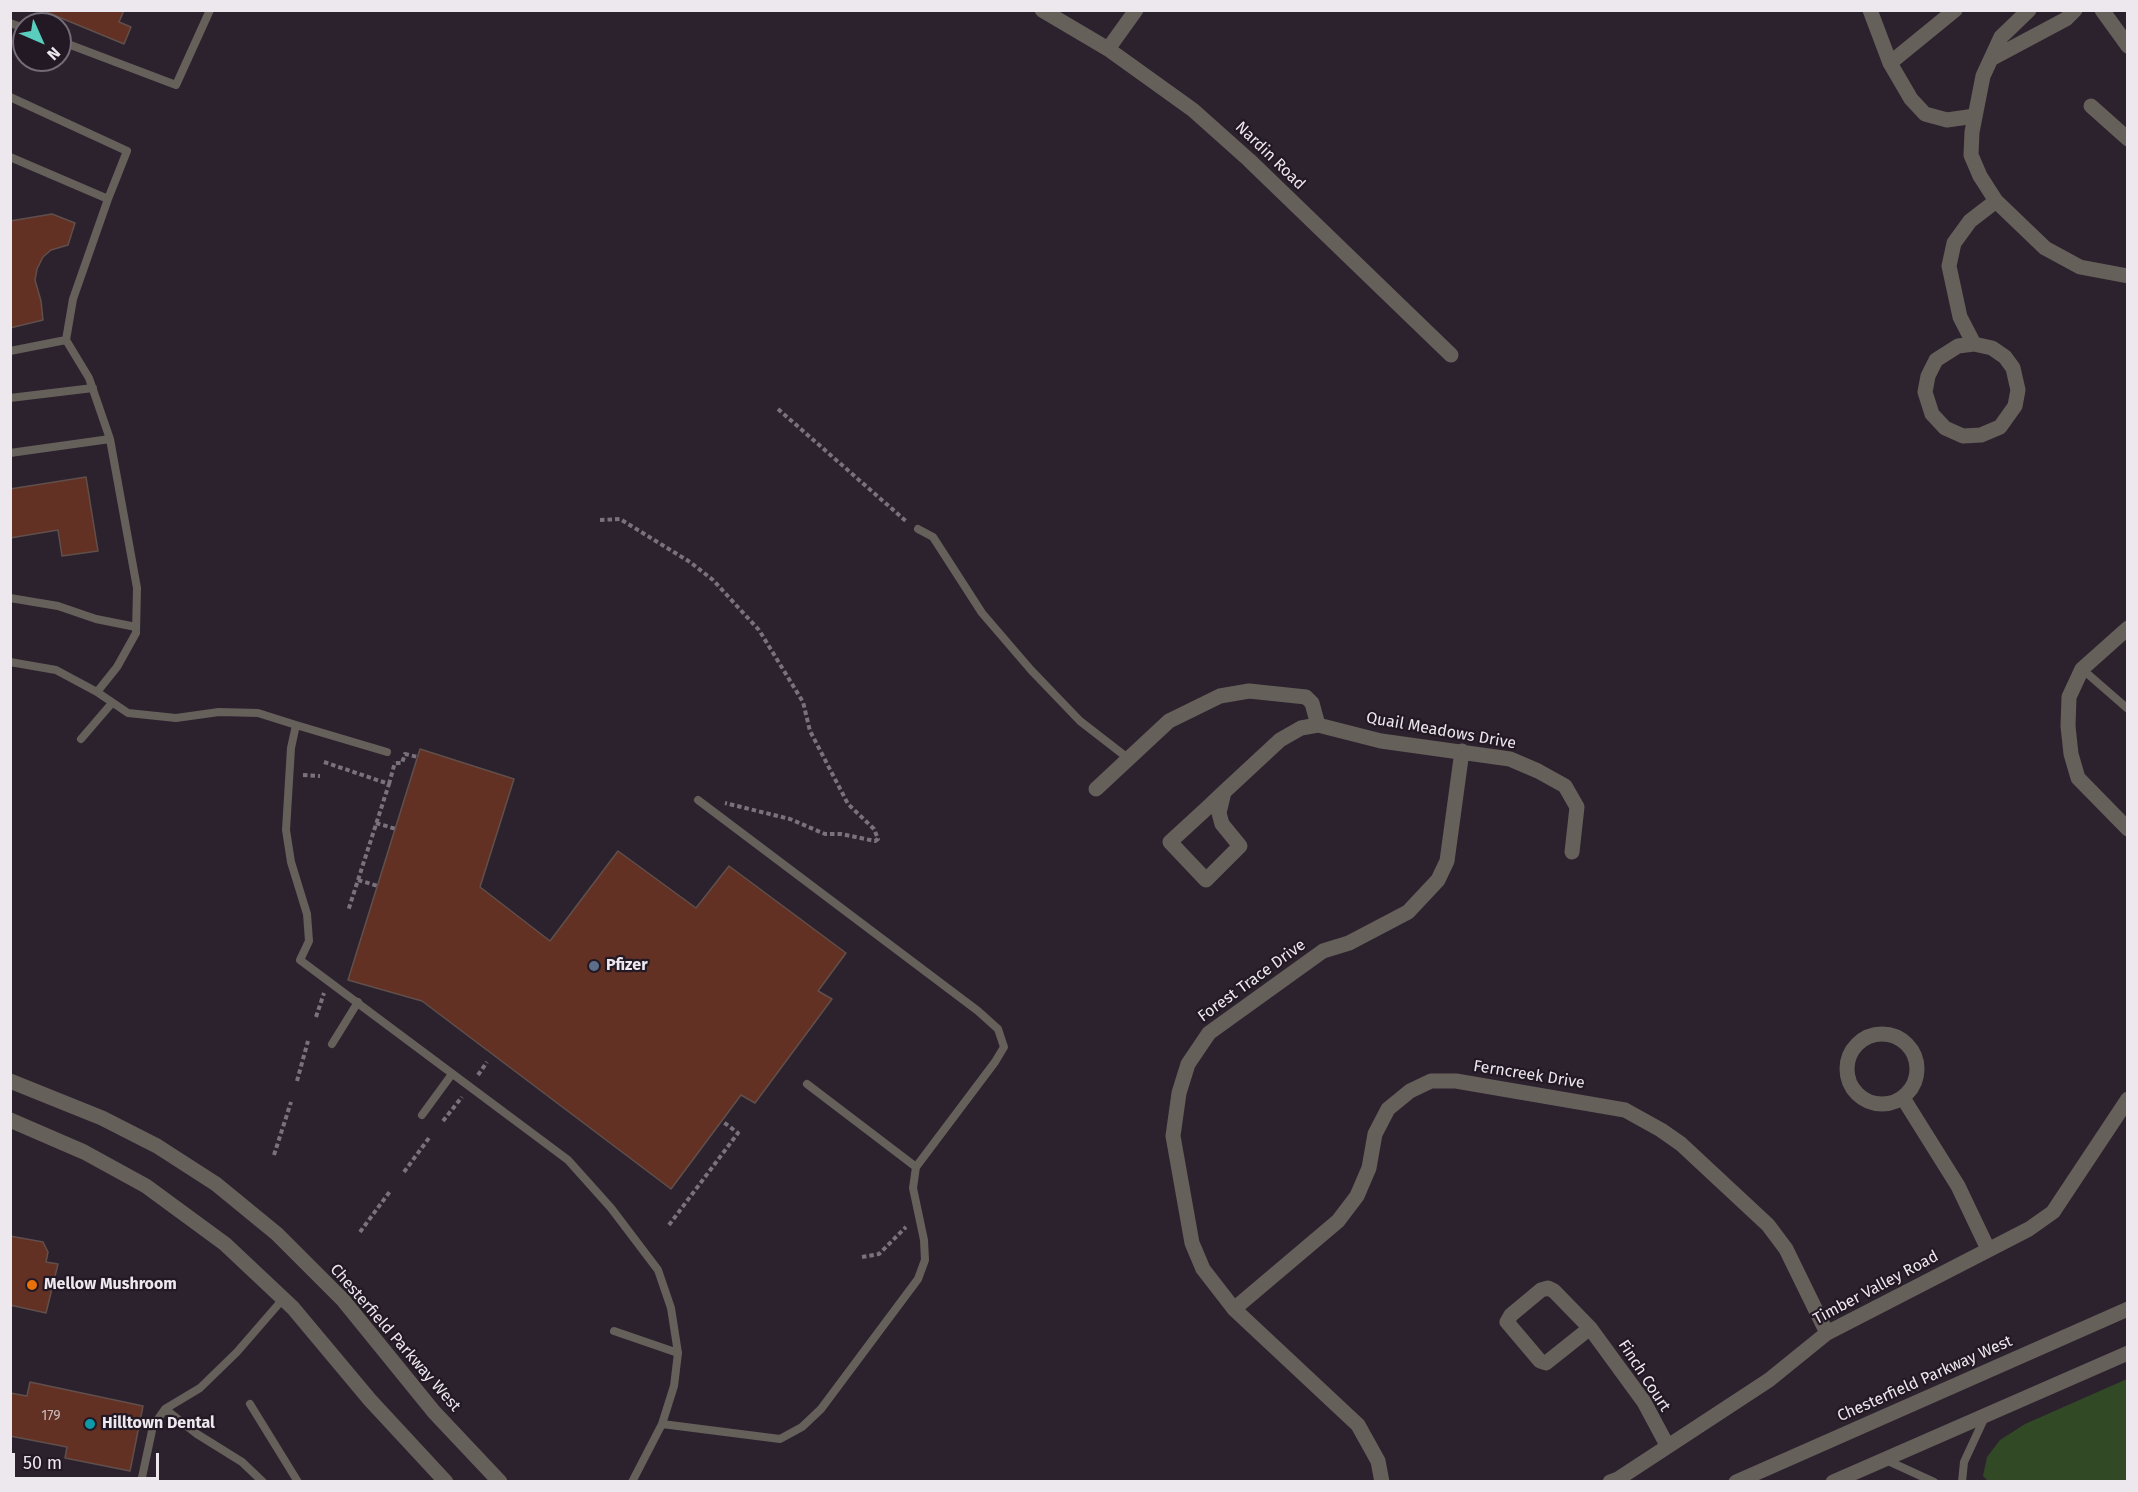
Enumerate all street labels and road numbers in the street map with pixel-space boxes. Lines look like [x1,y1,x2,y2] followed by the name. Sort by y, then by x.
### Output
[1231,118,1309,194] street label: Nardin Road
[1365,708,1517,754] street label: Quail Meadows Drive
[1194,935,1310,1027] street label: Forest Trace Drive
[1472,1057,1586,1093] street label: Ferncreek Drive
[1810,1247,1942,1329] street label: Timber Valley Road
[326,1260,464,1416] street label: Chesterfield Parkway West
[1835,1332,2015,1426] street label: Chesterfield Parkway West
[1614,1337,1674,1415] street label: Finch Court

